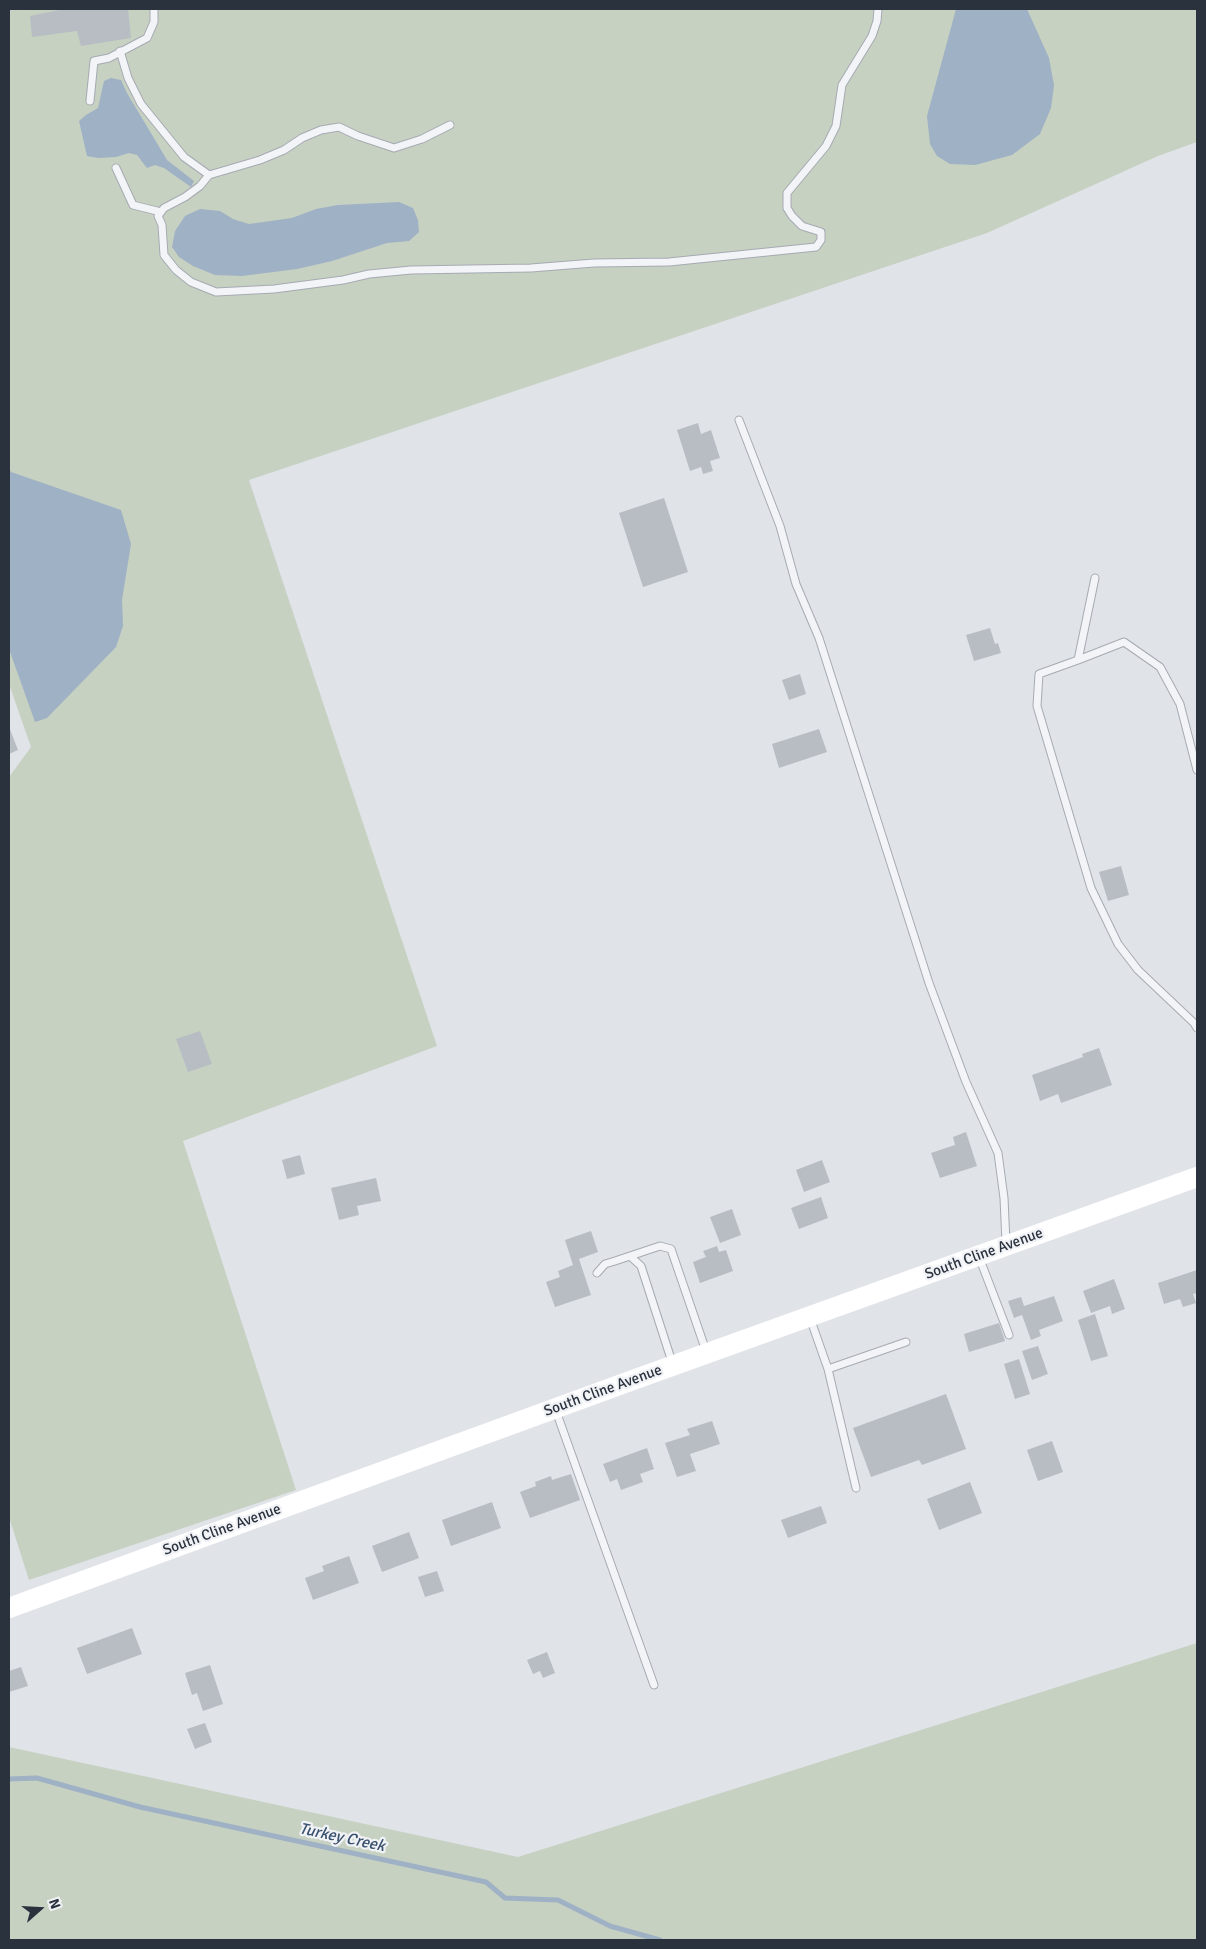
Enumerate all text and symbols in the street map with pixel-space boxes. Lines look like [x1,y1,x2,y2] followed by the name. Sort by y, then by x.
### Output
[922,1224,1046,1284] street label: South Cline Avenue
[541,1361,665,1421] street label: South Cline Avenue
[160,1500,284,1560] street label: South Cline Avenue
[297,1820,387,1856] water label: Turkey Creek
[15,1884,65,1934] north arrow
[45,1897,64,1911] text: N

